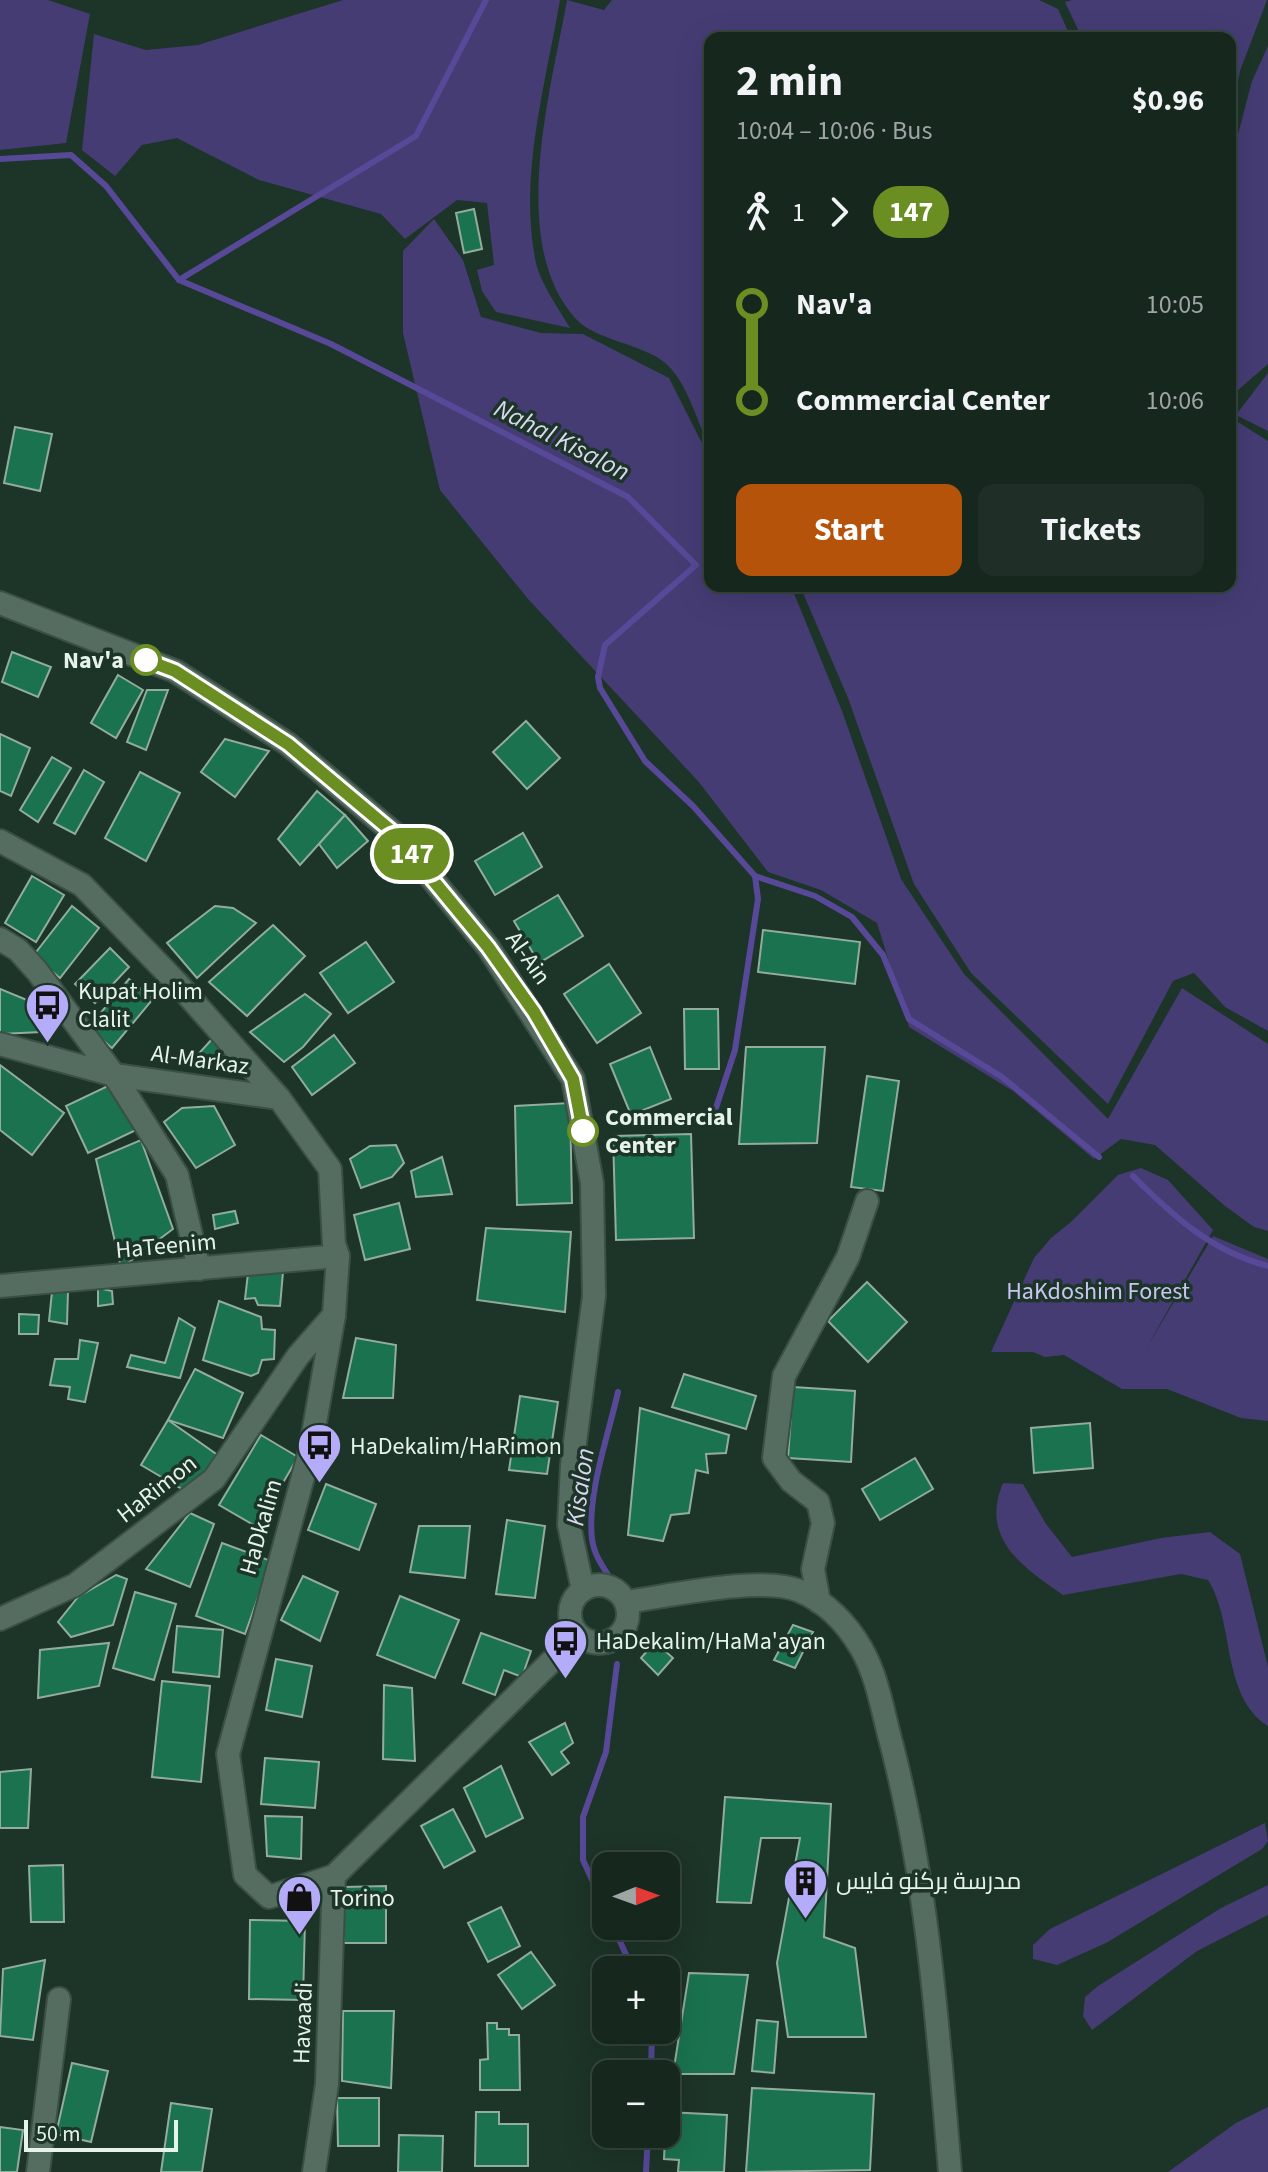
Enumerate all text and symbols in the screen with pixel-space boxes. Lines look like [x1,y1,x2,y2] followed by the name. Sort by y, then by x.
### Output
[736,50,843,113] text: 2 min
[1132,79,1204,122] text: $0.96
[736,112,932,149] text: 10:04 – 10:06 · Bus
[736,190,780,234] icon: walk
[817,190,861,234] icon: forward
[889,192,933,232] text: 147
[792,194,805,231] text: 1
[796,283,872,326] text: Nav'a
[1146,286,1204,323] text: 10:05
[796,379,1050,422] text: Commercial Center
[1146,382,1204,419] text: 10:06
[488,390,636,490] water label: Nahal Kisalon
[736,484,962,576] button: Start
[978,484,1204,576] button: Tickets
[63,643,124,678] place label: Nav'a
[131,645,161,675] marker: Nav'a
[366,828,458,880] line badge: 147
[390,834,434,874] text: 147
[497,924,559,992] street label: Al-Ain
[78,974,203,1037] place label: Kupat Holim Clalit
[23,981,71,1044] bus stop icon: Kupat Holim Clalit
[149,1036,251,1084] street label: Al-Markaz
[605,1100,733,1163] place label: Commercial Center
[568,1116,598,1146] marker: Commercial Center
[114,1224,218,1268] street label: HaTeenim
[1006,1274,1190,1309] park label: HaKdoshim Forest
[295,1422,343,1485] bus stop icon: HaDekalim/HaRimon
[350,1429,562,1464] place label: HaDekalim/HaRimon
[109,1446,205,1532] street label: HaRimon
[556,1446,604,1528] water label: Kisalon
[231,1475,291,1579] street label: HaDkalim
[541,1617,589,1680] bus stop icon: HaDekalim/HaMa'ayan
[596,1624,826,1659] place label: HaDekalim/HaMa'ayan
[592,1852,680,1940] north arrow
[592,1852,680,2148] map controls
[781,1857,829,1920] building icon: مدرسة بركنو فايس
[836,1864,1021,1899] place label: مدرسة بركنو فايس
[275,1874,323,1937] shop icon: Torino
[330,1881,395,1916] place label: Torino
[592,1956,680,2044] button: +
[284,1981,322,2065] street label: Havaadi
[592,2060,680,2148] button: −
[24,2116,178,2152] scale bar
[36,2118,81,2150] text: 50 m

